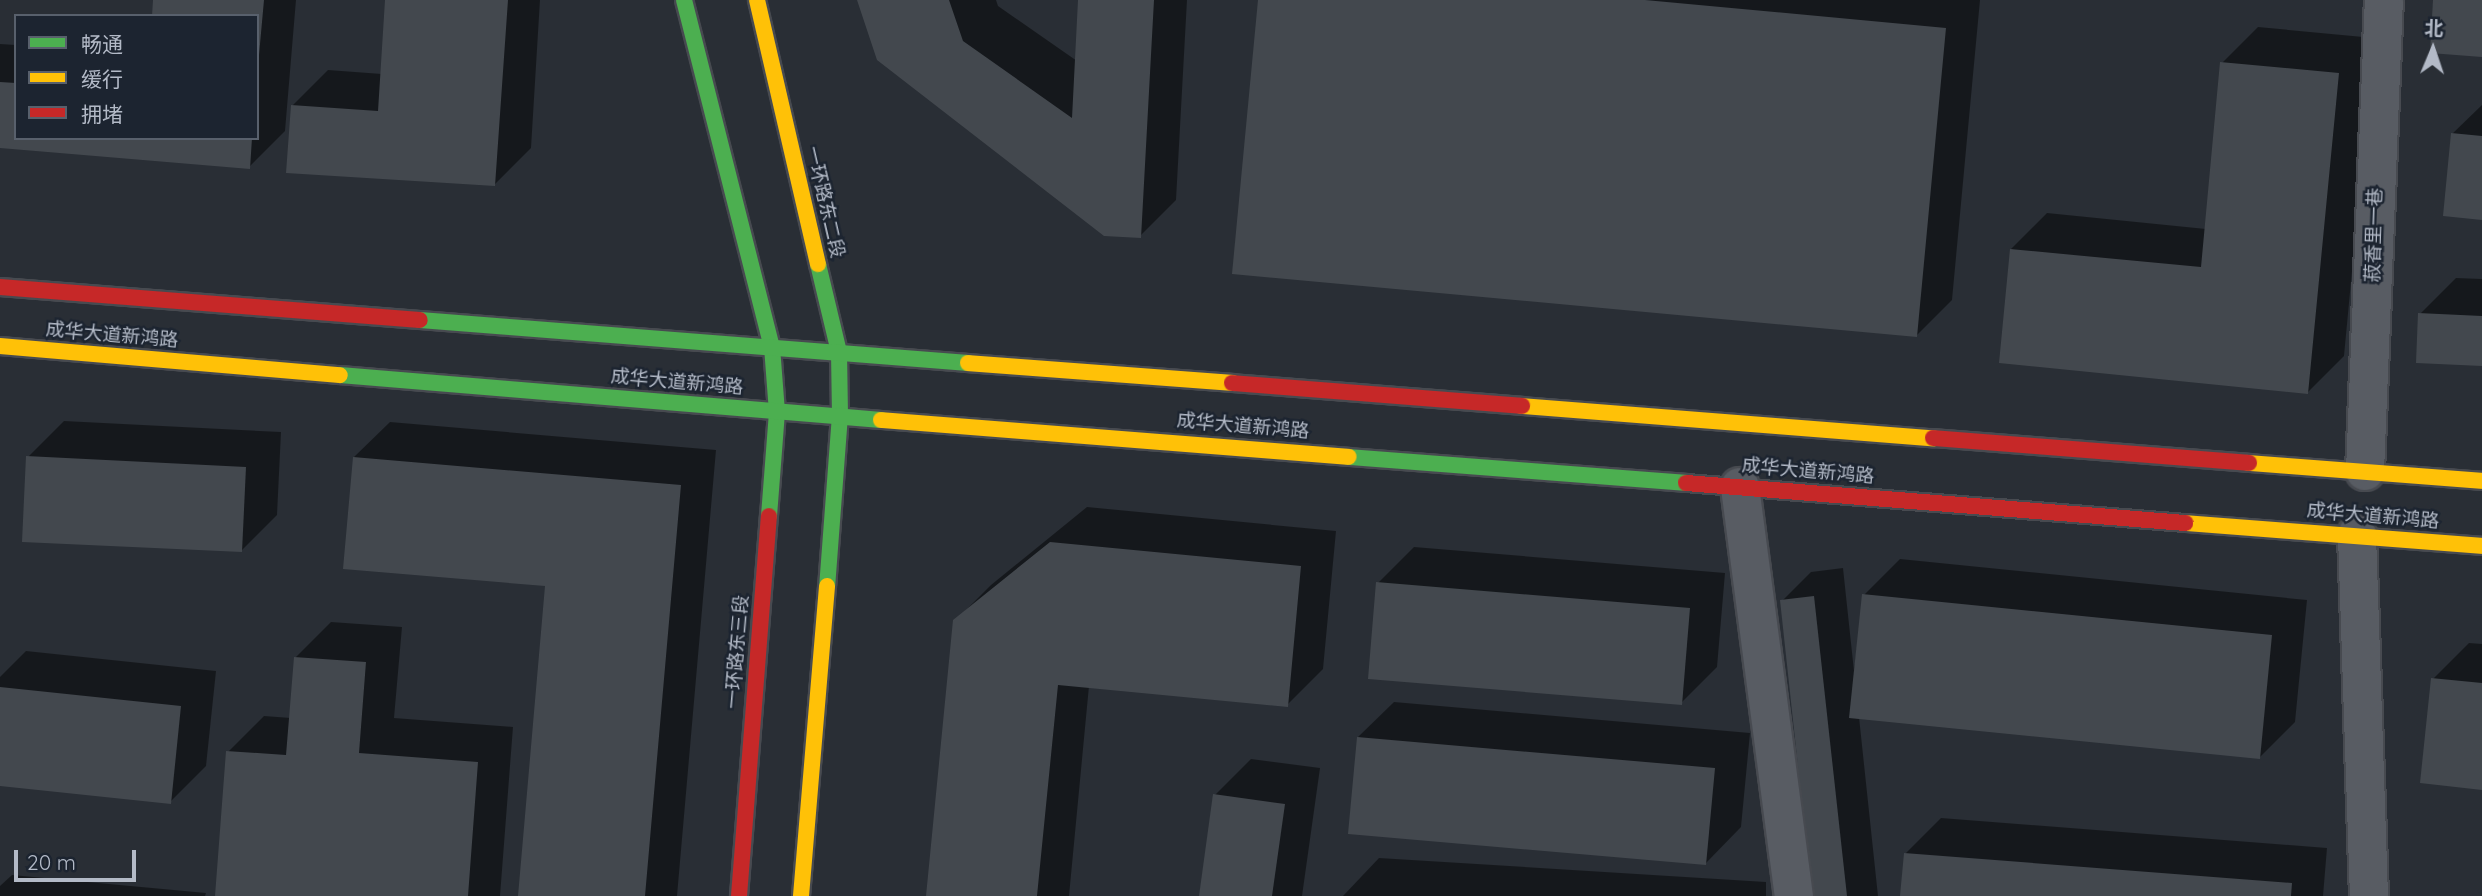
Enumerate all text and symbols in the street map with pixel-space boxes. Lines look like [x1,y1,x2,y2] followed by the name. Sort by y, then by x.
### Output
[14,14,259,140] legend
[2398,14,2468,84] north arrow
[2424,16,2444,40] text: 北
[81,31,123,57] text: 畅通
[81,66,123,92] text: 缓行
[81,101,123,127] text: 拥堵
[801,144,849,260] street label: 一环路东二段
[2361,187,2387,283] street label: 菽香里一巷
[45,318,179,352] street label: 成华大道新鸿路
[610,365,744,399] street label: 成华大道新鸿路
[1176,409,1310,443] street label: 成华大道新鸿路
[1741,454,1875,488] street label: 成华大道新鸿路
[2306,499,2440,533] street label: 成华大道新鸿路
[721,594,753,710] street label: 一环路东三段
[18,836,140,880] scale bar
[27,849,76,875] text: 20 m

